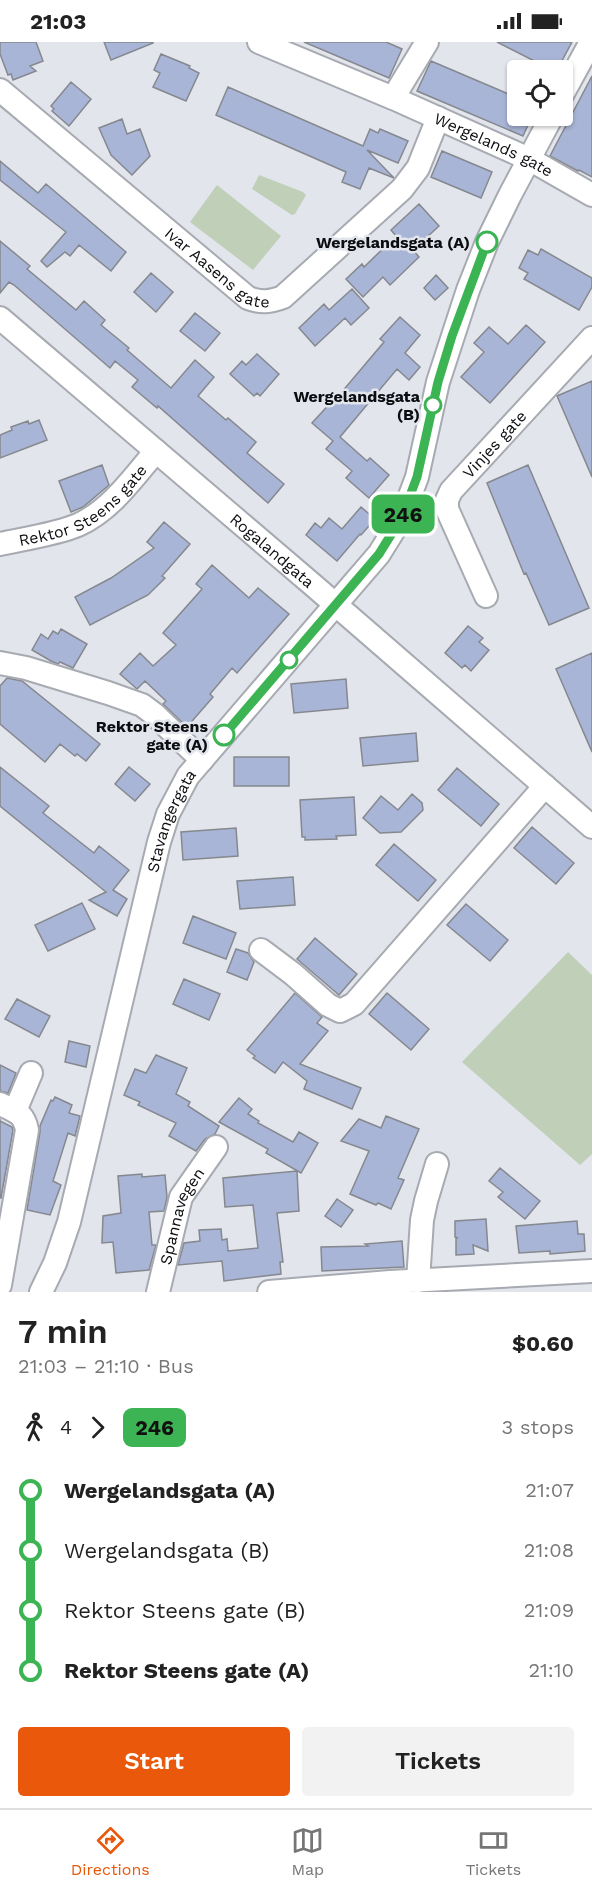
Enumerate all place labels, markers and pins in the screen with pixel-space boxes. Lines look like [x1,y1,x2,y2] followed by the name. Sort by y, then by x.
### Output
[476,231,498,253] marker: Wergelandsgata (A)
[316,233,470,252] place label: Wergelandsgata (A)
[293,387,421,424] place label: Wergelandsgata (B)
[424,396,442,414] marker: Wergelandsgata (B)
[280,651,298,669] unlabelled marker
[96,717,208,754] place label: Rektor Steens gate (A)
[213,724,235,746] marker: Rektor Steens gate (A)

